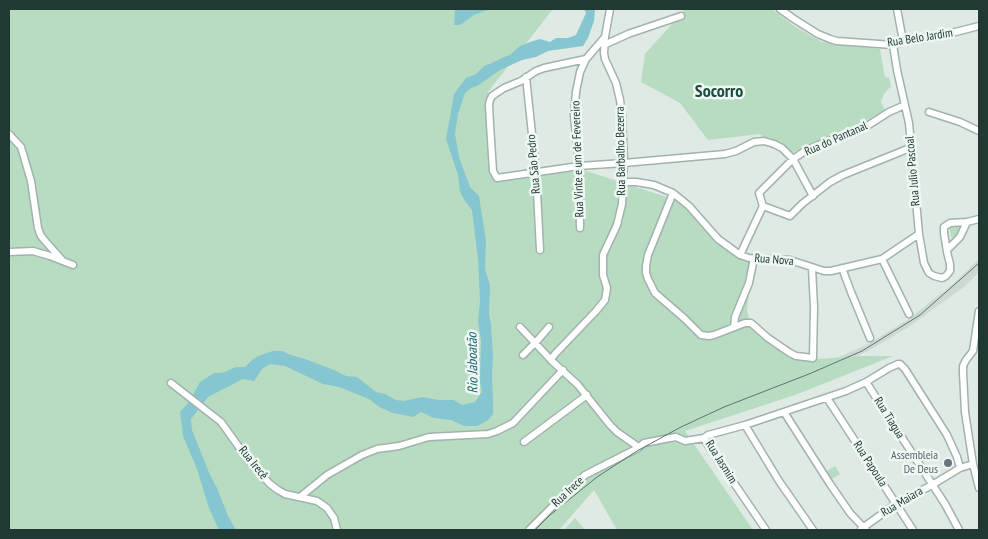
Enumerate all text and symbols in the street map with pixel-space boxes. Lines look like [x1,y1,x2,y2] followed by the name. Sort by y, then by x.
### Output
[886,26,954,50] street label: Rua Belo Jardim
[695,81,743,103] district label: Socorro
[569,100,587,218] street label: Rua Vinte e um de Fevereiro
[613,106,629,196] street label: Rua Barbalho Bezerra
[802,119,870,159] street label: Rua do Pantanal
[524,134,544,194] street label: Rua São Pedro
[903,135,923,207] street label: Rua Julio Pascoal
[754,251,794,269] street label: Rua Nova
[464,332,482,394] water label: Rio Jaboatão
[871,395,907,441] street label: Rua Tiagua
[702,438,740,486] street label: Rua Jasmim
[850,439,890,489] street label: Rua Papoula
[235,444,271,482] street label: Rua Irecê
[891,449,938,477] place label: Assembleia De Deus
[942,457,954,469] marker: Assembleia De Deus
[549,474,587,510] street label: Rua Irece
[878,484,926,520] street label: Rua Maiara

